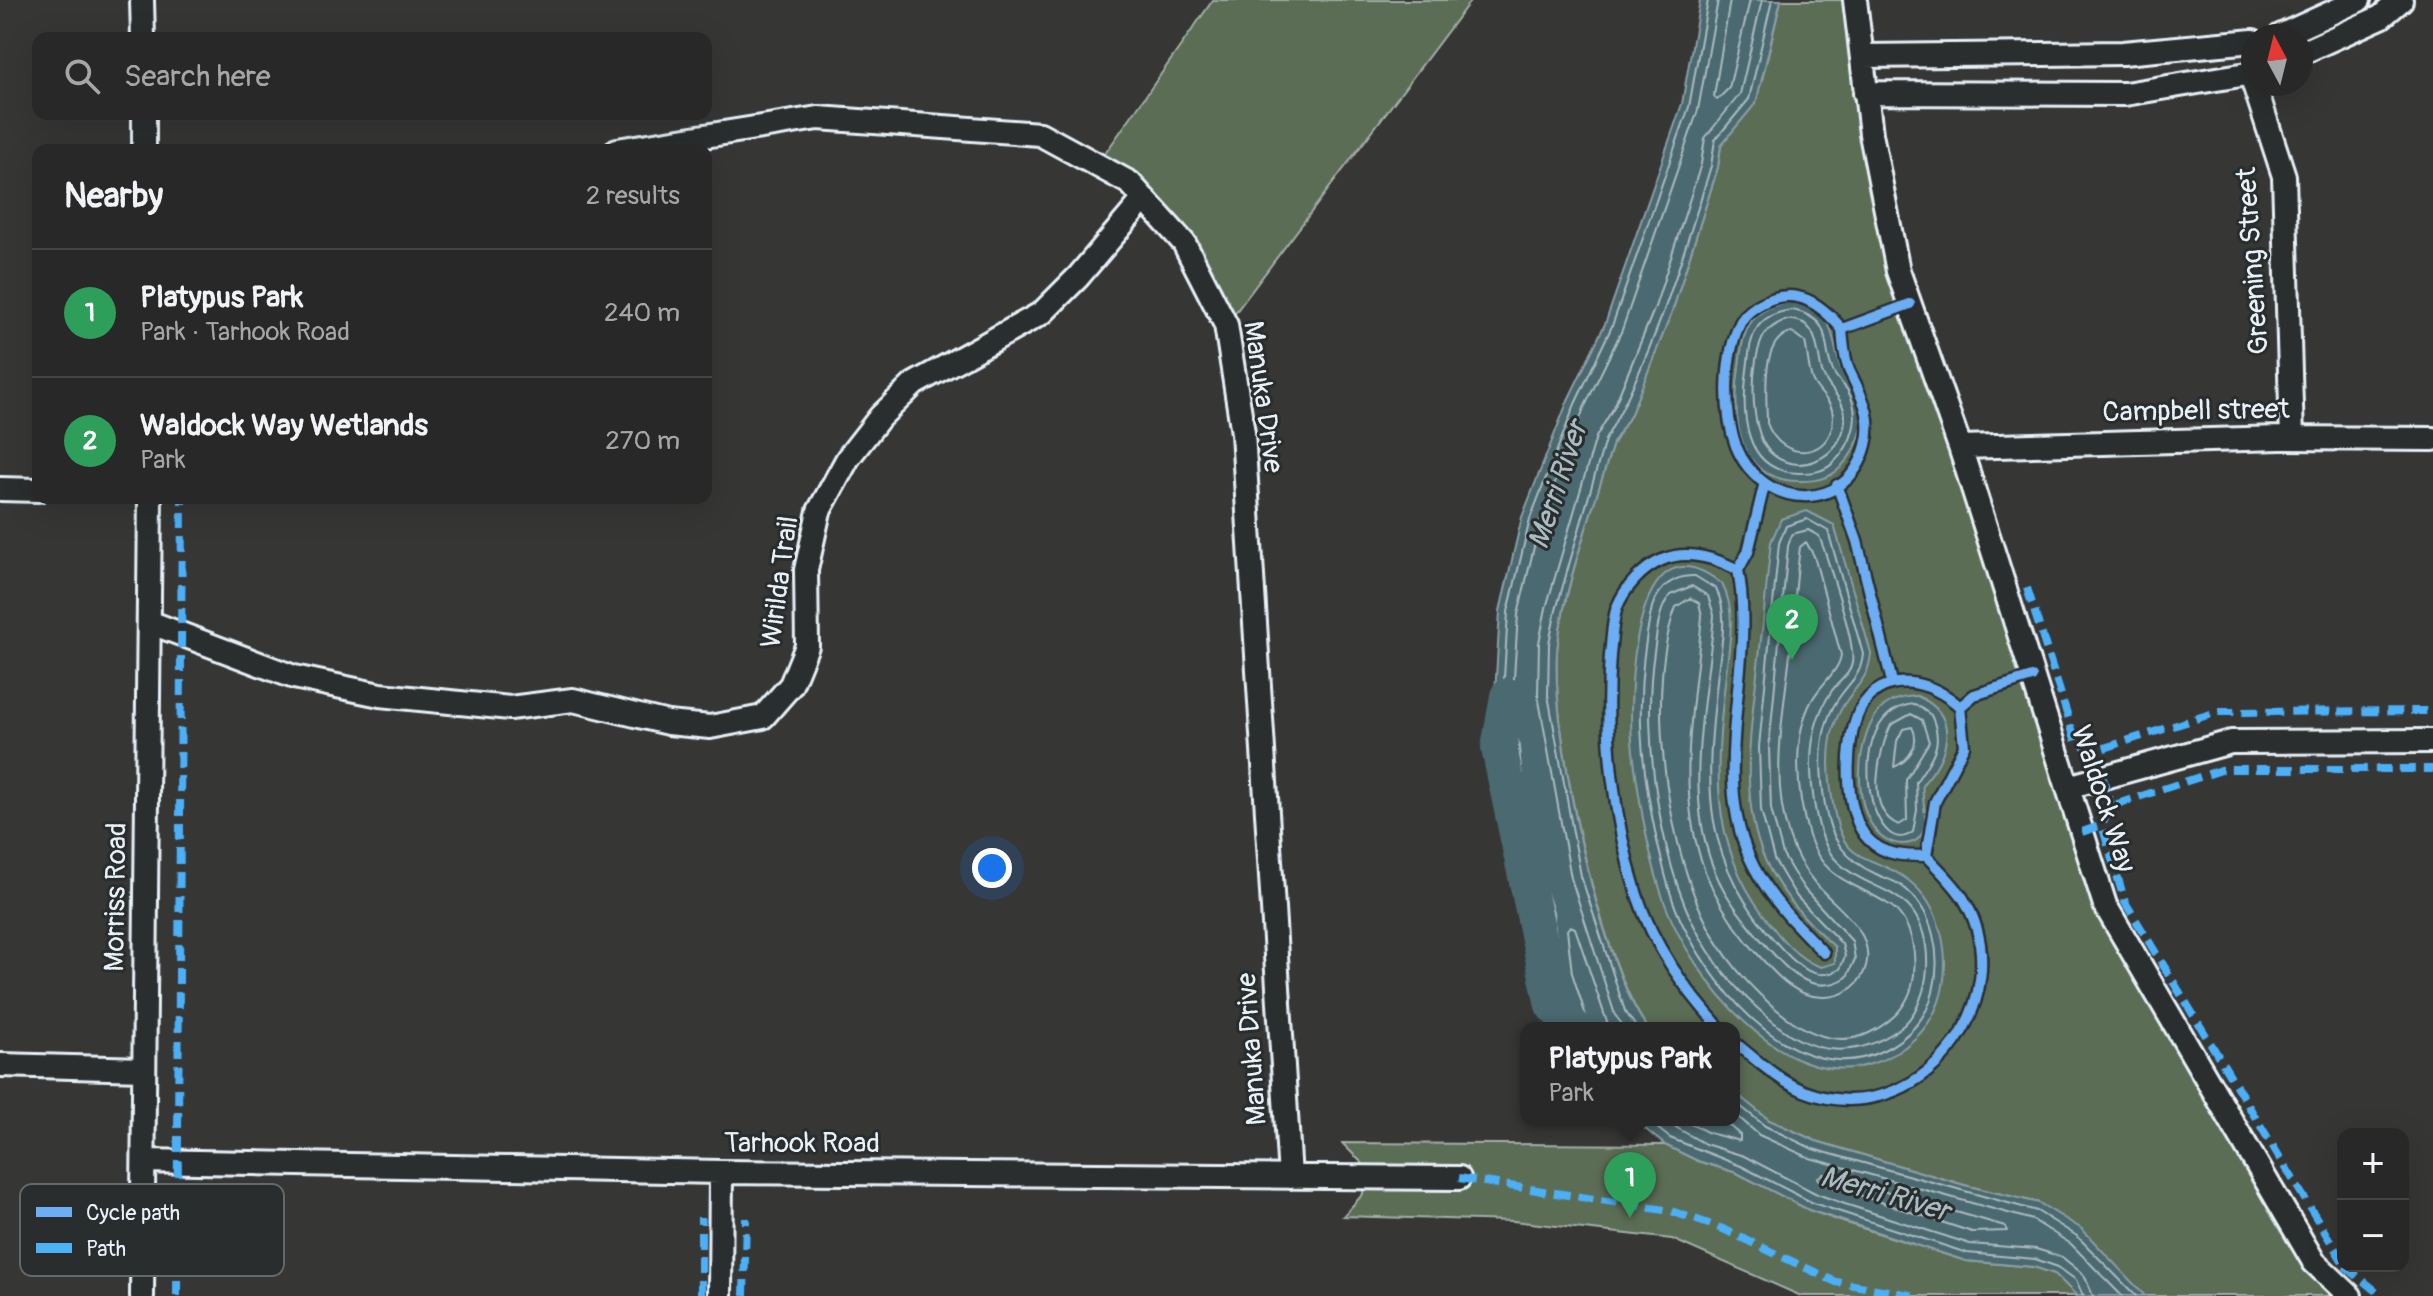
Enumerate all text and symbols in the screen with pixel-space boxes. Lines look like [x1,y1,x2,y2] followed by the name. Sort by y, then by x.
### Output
[2241,24,2313,96] north arrow
[32,32,712,120] search box
[60,54,104,98] icon: search
[124,58,271,95] text: Search here
[2229,166,2277,356] street label: Greening Street
[64,175,163,218] text: Nearby
[586,180,680,212] text: 2 results
[140,279,303,316] text: Platypus Park
[85,297,95,329] text: 1
[604,297,680,329] text: 240 m
[140,316,350,348] text: Park · Tarhook Road
[1235,319,1291,475] street label: Manuka Drive
[2102,392,2291,430] street label: Campbell street
[140,407,428,444] text: Waldock Way Wetlands
[1520,413,1597,554] water label: Merri River
[83,425,97,457] text: 2
[605,425,680,457] text: 270 m
[140,444,186,476] text: Park
[753,514,807,650] street label: Wirilda Trail
[1766,594,1818,660] pin: 2
[2063,721,2143,877] street label: Waldock Way
[97,822,135,972] street label: Morriss Road
[972,848,1012,888] your location
[1229,971,1275,1126] street label: Manuka Drive
[1520,1022,1740,1126] popup
[1548,1040,1712,1077] text: Platypus Park
[1548,1077,1594,1109] text: Park
[724,1126,880,1161] street label: Tarhook Road
[2337,1128,2409,1272] map controls
[2337,1128,2409,1200] button: +
[1604,1152,1656,1218] pin: 1
[1816,1158,1957,1231] water label: Merri River
[20,1184,284,1276] legend
[86,1199,180,1227] text: Cycle path
[2337,1200,2409,1272] button: −
[86,1235,126,1263] text: Path

